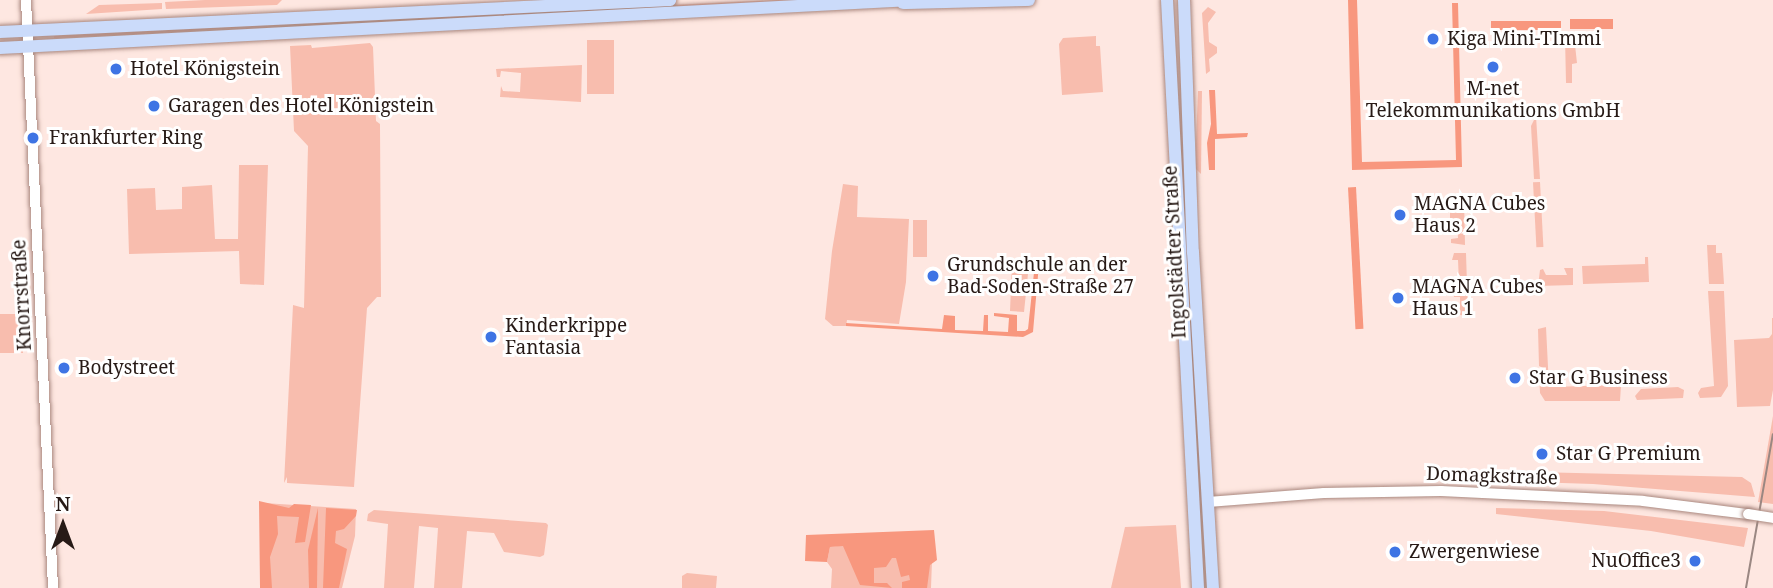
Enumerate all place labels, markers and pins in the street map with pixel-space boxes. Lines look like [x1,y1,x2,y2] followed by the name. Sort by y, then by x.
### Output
[1447,28,1601,50] place label: Kiga Mini-TImmi
[1425,31,1441,47] marker: Kiga Mini-TImmi
[130,58,280,80] place label: Hotel Königstein
[1485,59,1501,75] marker: M-net Telekommunikations GmbH
[108,61,124,77] marker: Hotel Königstein
[1366,78,1620,122] place label: M-net Telekommunikations GmbH
[168,95,434,117] place label: Garagen des Hotel Königstein
[146,98,162,114] marker: Garagen des Hotel Königstein
[49,127,203,149] place label: Frankfurter Ring
[23,128,43,148] marker: Frankfurter Ring
[1414,193,1545,237] place label: MAGNA Cubes Haus 2
[1392,207,1408,223] marker: MAGNA Cubes Haus 2
[947,254,1134,298] place label: Grundschule an der Bad-Soden-Straße 27
[925,268,941,284] marker: Grundschule an der Bad-Soden-Straße 27
[1412,276,1543,320] place label: MAGNA Cubes Haus 1
[1390,290,1406,306] marker: MAGNA Cubes Haus 1
[505,315,627,359] place label: Kinderkrippe Fantasia
[483,329,499,345] marker: Kinderkrippe Fantasia
[78,357,175,379] place label: Bodystreet
[56,360,72,376] marker: Bodystreet
[1529,367,1668,389] place label: Star G Business
[1507,370,1523,386] marker: Star G Business
[1556,443,1701,465] place label: Star G Premium
[1534,446,1550,462] marker: Star G Premium
[1409,541,1540,563] place label: Zwergenwiese
[1387,544,1403,560] marker: Zwergenwiese
[1591,550,1681,572] place label: NuOffice3
[1687,553,1703,569] marker: NuOffice3

